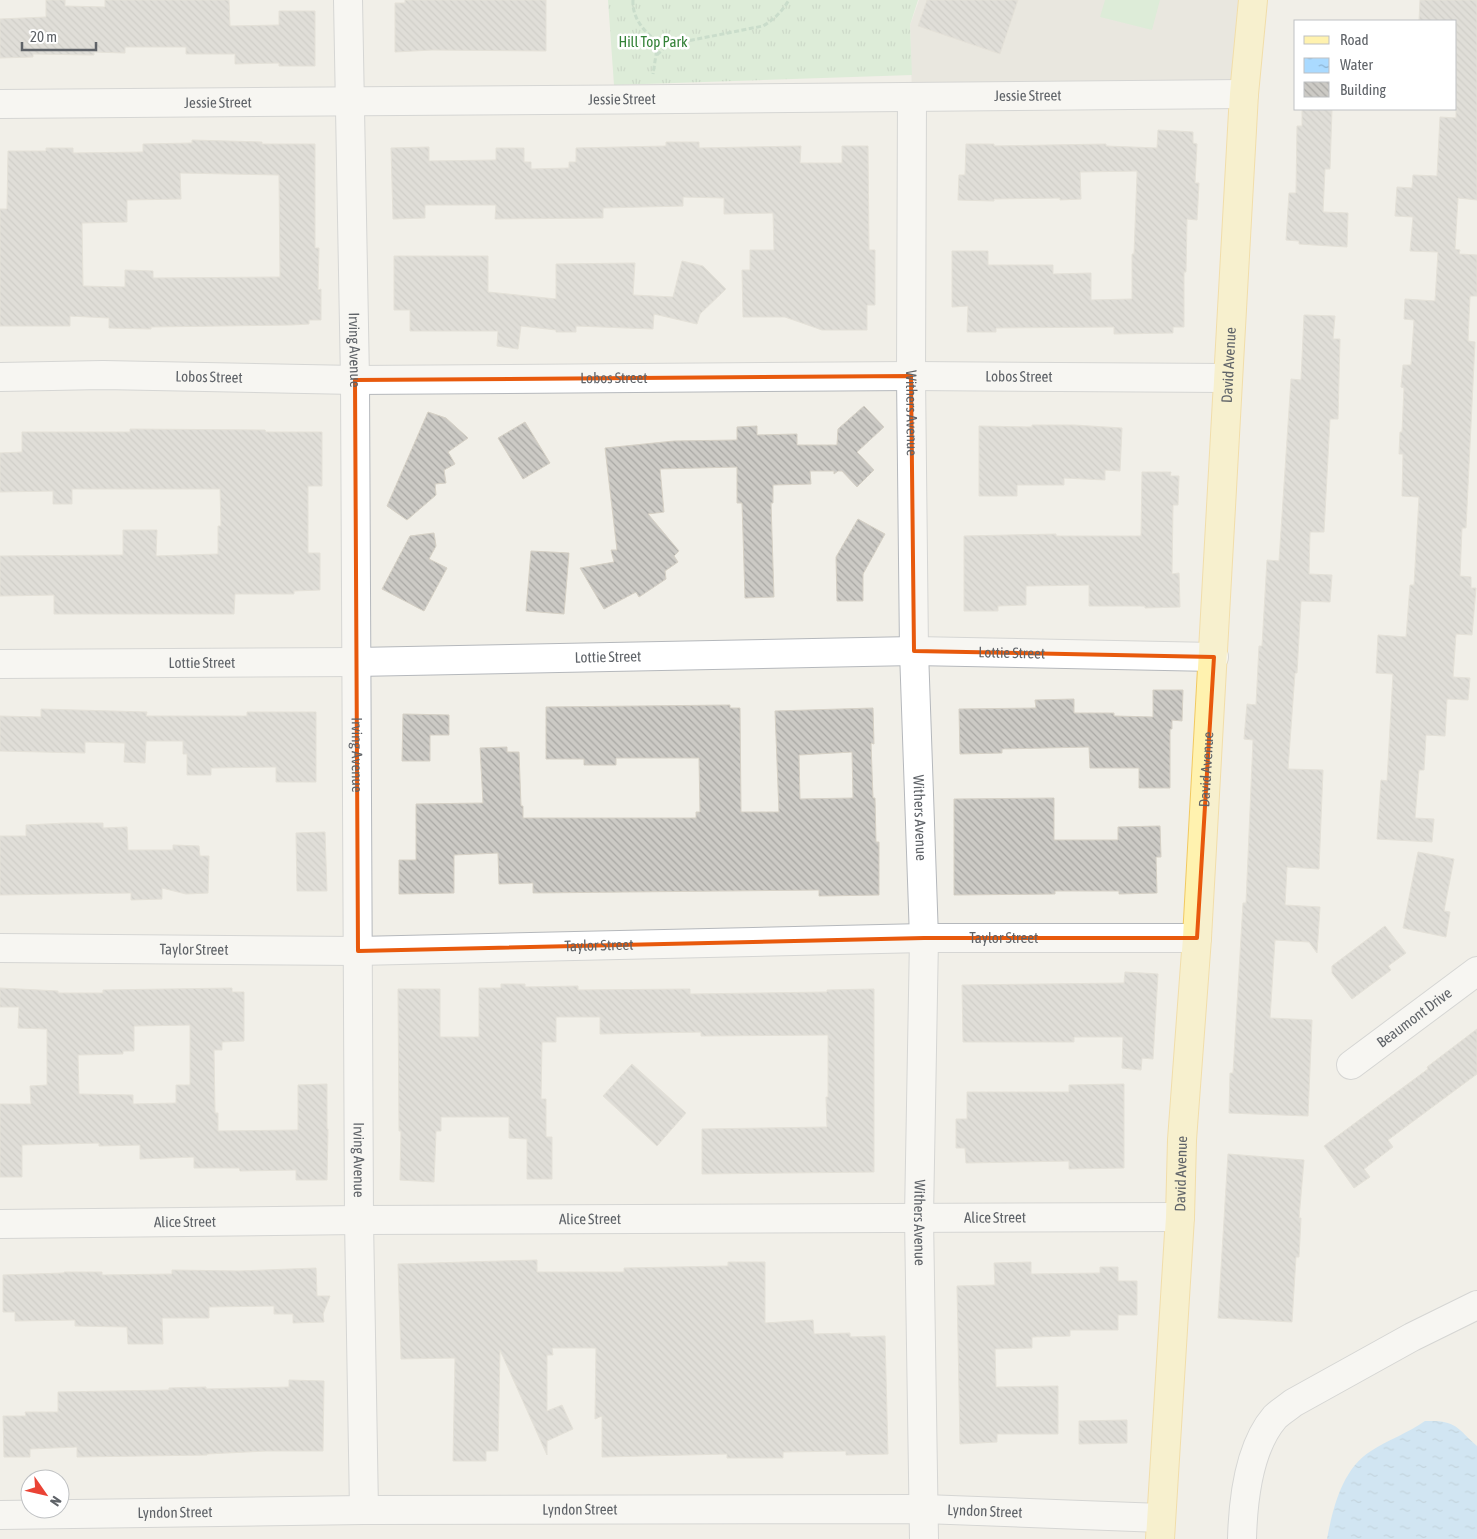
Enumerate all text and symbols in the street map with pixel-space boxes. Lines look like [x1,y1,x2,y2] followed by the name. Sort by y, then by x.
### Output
[22,20,96,52] scale bar
[1294,20,1457,110] legend
[30,28,57,45] text: 20 m
[1340,31,1369,48] text: Road
[618,33,688,50] park label: Hill Top Park
[1340,56,1373,73] text: Water
[1340,81,1386,98] text: Building
[994,86,1062,104] street label: Jessie Street
[588,90,656,108] street label: Jessie Street
[184,93,252,111] street label: Jessie Street
[346,312,364,388] street label: Irving Avenue
[1218,327,1239,403] street label: David Avenue
[175,367,243,386] street label: Lobos Street
[985,367,1053,385] street label: Lobos Street
[580,369,648,386] street label: Lobos Street
[903,370,921,456] street label: Withers Avenue
[978,643,1045,662] street label: Lottie Street
[574,647,642,666] street label: Lottie Street
[169,654,235,671] street label: Lottie Street
[349,717,366,793] street label: Irving Avenue
[1195,731,1216,808] street label: David Avenue
[910,775,930,861] street label: Withers Avenue
[969,929,1038,946] street label: Taylor Street
[564,936,634,954] street label: Taylor Street
[159,940,229,958] street label: Taylor Street
[1373,984,1455,1051] street label: Beaumont Drive
[351,1122,368,1198] street label: Irving Avenue
[1171,1135,1190,1212] street label: David Avenue
[911,1180,929,1266] street label: Withers Avenue
[964,1209,1026,1226] street label: Alice Street
[559,1210,621,1227] street label: Alice Street
[154,1213,216,1230] street label: Alice Street
[20,1469,70,1519] north arrow
[47,1493,65,1509] text: N
[542,1501,618,1518] street label: Lyndon Street
[947,1501,1023,1521] street label: Lyndon Street
[137,1503,213,1521] street label: Lyndon Street

